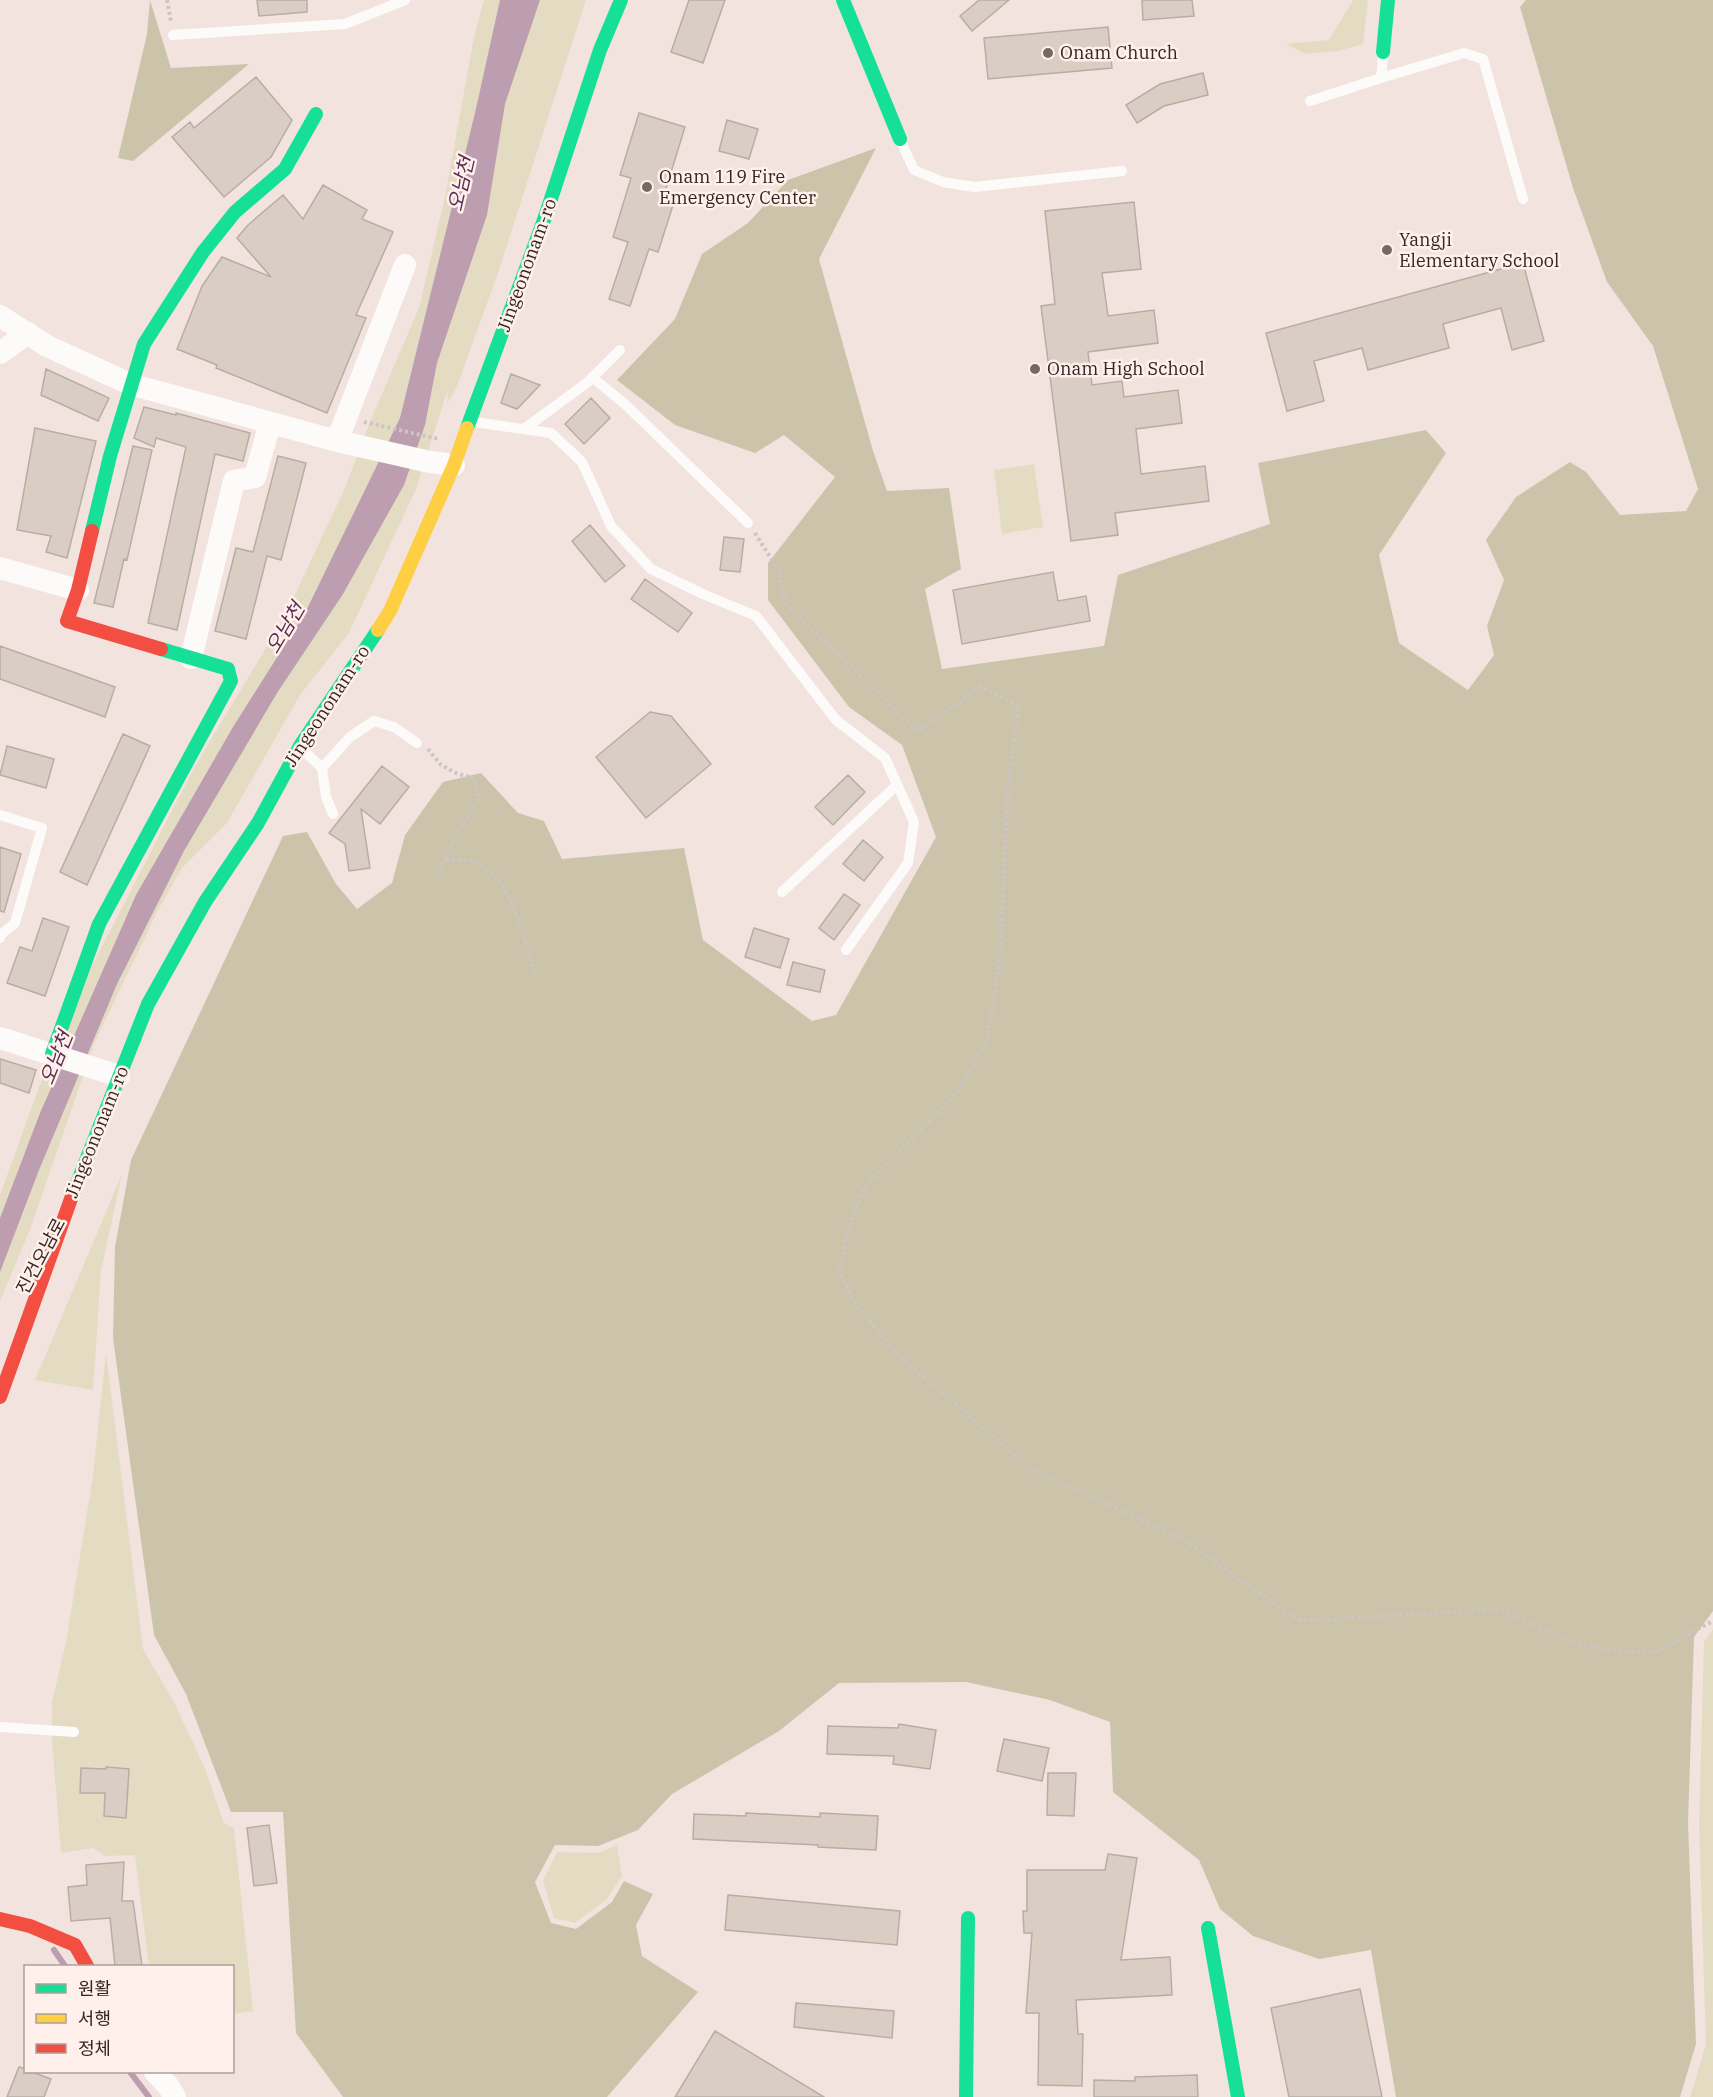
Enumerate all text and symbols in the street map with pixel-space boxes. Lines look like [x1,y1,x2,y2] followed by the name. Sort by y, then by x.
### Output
[1060,41,1178,64] place label: Onam Church
[1041,46,1055,60] marker: Onam Church
[441,151,480,214] water label: 오남천
[659,165,816,209] place label: Onam 119 Fire Emergency Center
[640,180,654,194] marker: Onam 119 Fire Emergency Center
[492,195,561,335] street label: Jingeononam-ro
[1399,228,1559,272] place label: Yangji Elementary School
[1380,243,1394,257] marker: Yangji Elementary School
[1047,357,1205,380] place label: Onam High School
[1028,362,1042,376] marker: Onam High School
[259,595,312,658] water label: 오남천
[279,641,374,771] street label: Jingeononam-ro
[33,1025,79,1088] water label: 오남천
[60,1062,133,1201] street label: Jingeononam-ro
[11,1214,70,1298] street label: 진건오남로
[24,1965,234,2073] legend
[78,1977,111,2000] text: 원활
[78,2007,111,2030] text: 서행
[78,2037,111,2060] text: 정체

